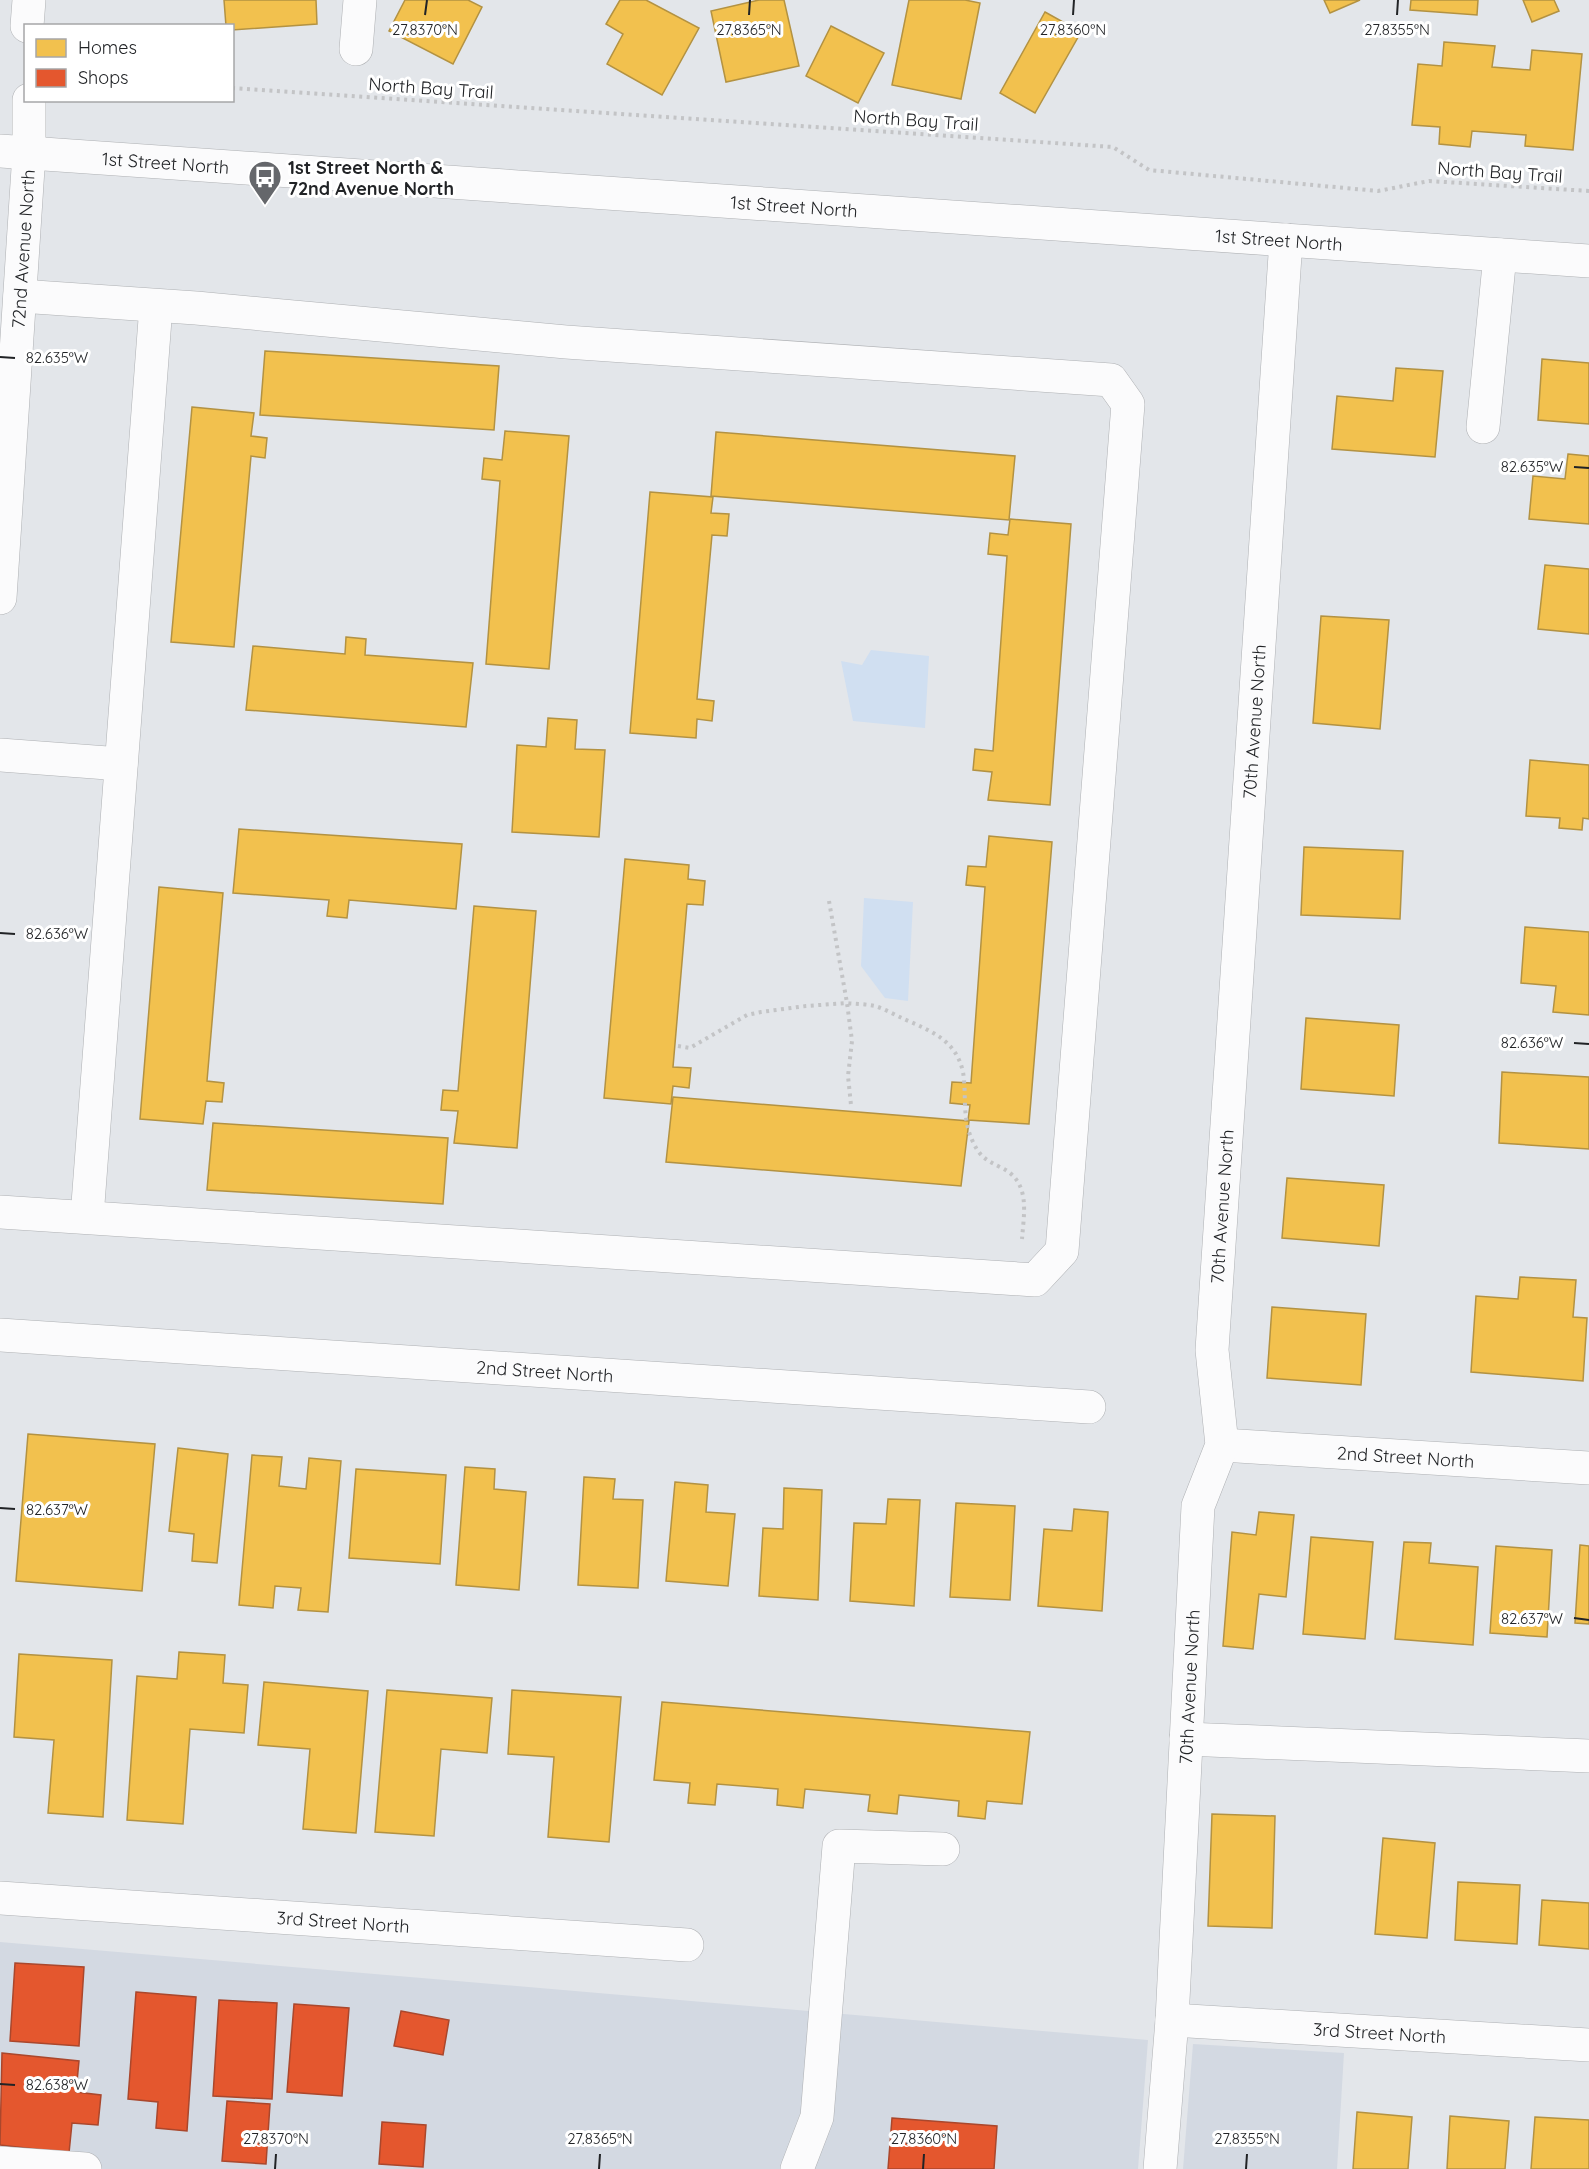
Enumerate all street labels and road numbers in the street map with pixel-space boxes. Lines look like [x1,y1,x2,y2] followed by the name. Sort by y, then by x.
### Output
[368,72,494,104] street label: North Bay Trail
[853,104,979,136] street label: North Bay Trail
[101,147,230,178] street label: 1st Street North
[1437,156,1563,188] street label: North Bay Trail
[6,169,39,329] street label: 72nd Avenue North
[730,190,859,222] street label: 1st Street North
[1215,224,1343,255] street label: 1st Street North
[1237,644,1271,800] street label: 70th Avenue North
[1205,1128,1238,1285] street label: 70th Avenue North
[475,1355,614,1387] street label: 2nd Street North
[1336,1441,1475,1472] street label: 2nd Street North
[1173,1609,1204,1765] street label: 70th Avenue North
[276,1905,410,1938] street label: 3rd Street North
[1312,2017,1447,2048] street label: 3rd Street North

